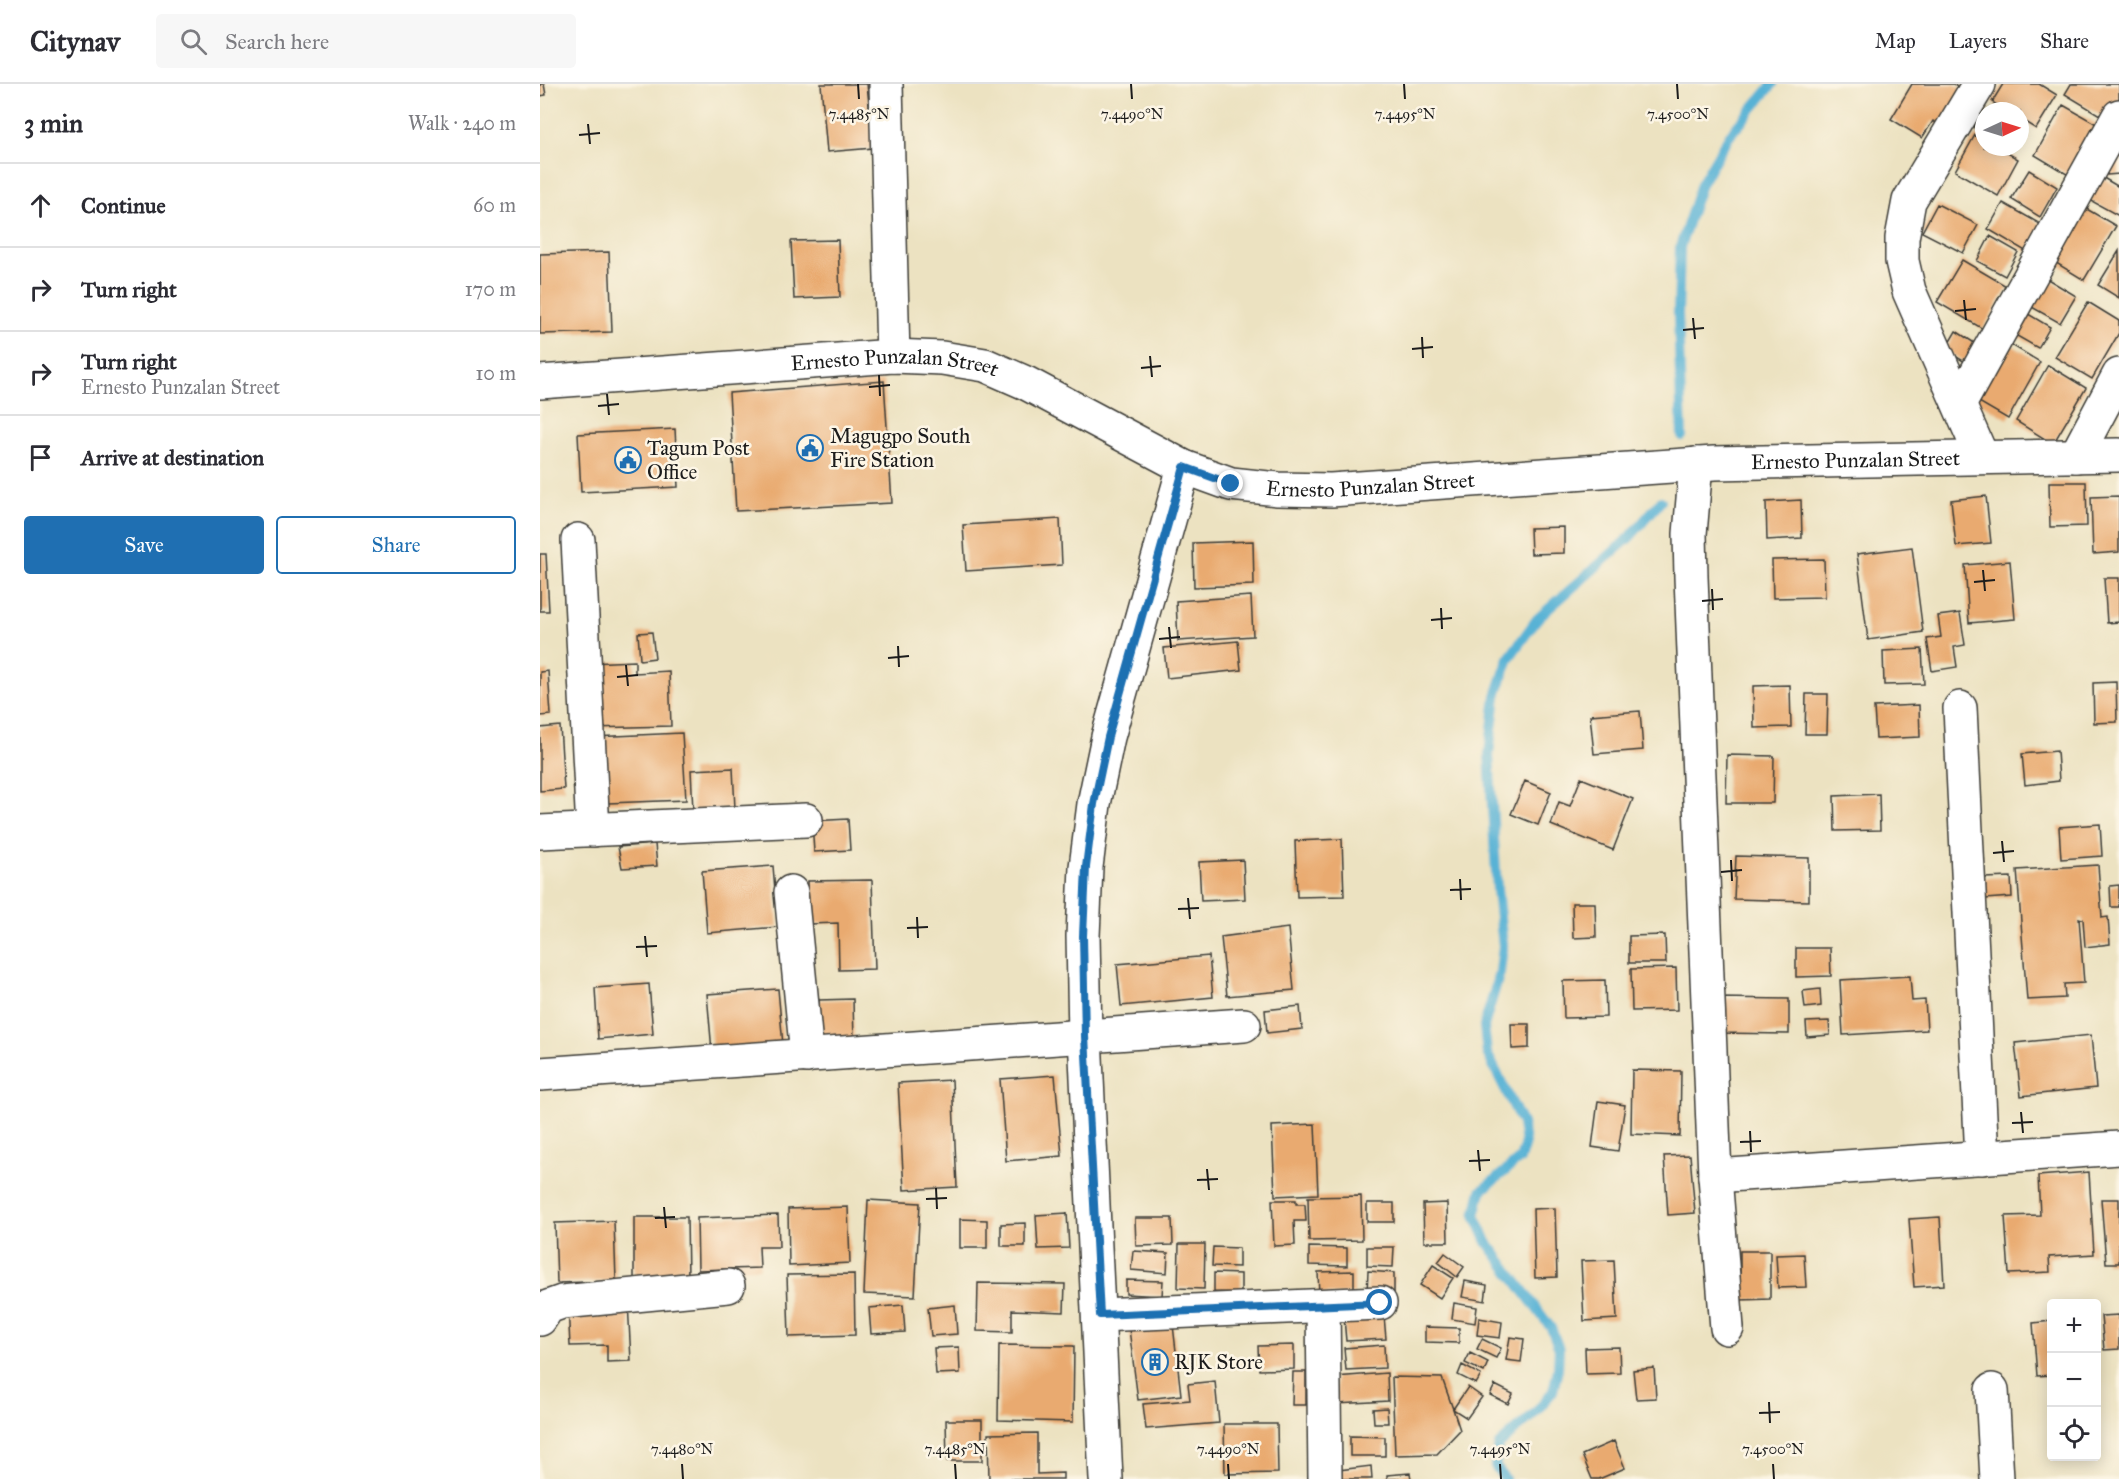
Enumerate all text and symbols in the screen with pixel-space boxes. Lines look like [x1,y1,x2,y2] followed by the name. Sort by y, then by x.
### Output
[156,14,576,68] search box
[30,24,120,59] text: Citynav
[177,25,210,58] icon: search
[225,28,329,55] text: Search here
[1875,28,1916,54] text: Map
[1949,28,2007,54] text: Layers
[2040,28,2089,54] text: Share
[1975,102,2029,156] north arrow
[829,105,890,123] text: 7.4485°N
[1101,105,1164,123] text: 7.4490°N
[1375,105,1436,123] text: 7.4495°N
[1647,105,1709,123] text: 7.4500°N
[24,107,83,139] text: 3 min
[408,111,516,135] text: Walk · 240 m
[24,189,57,222] icon: ahead
[81,192,166,219] text: Continue
[473,193,516,217] text: 60 m
[24,273,57,306] icon: right
[81,276,177,303] text: Turn right
[465,277,516,301] text: 170 m
[790,343,1004,383] street label: Ernesto Punzalan Street
[81,348,177,375] text: Turn right
[24,357,57,390] icon: right
[475,361,516,385] text: 10 m
[81,375,280,399] text: Ernesto Punzalan Street
[830,423,971,473] place label: Magugpo South Fire Station
[795,433,825,463] public building icon: Magugpo South Fire Station
[647,435,750,485] place label: Tagum Post Office
[24,441,57,474] icon: arrive
[81,444,264,471] text: Arrive at destination
[613,445,643,475] public building icon: Tagum Post Office
[1751,445,1961,475] street label: Ernesto Punzalan Street
[1265,467,1476,503] street label: Ernesto Punzalan Street
[1217,470,1243,496] route end
[24,516,264,574] button: Save
[276,516,516,574] button: Share
[1366,1289,1392,1315] route start
[2047,1299,2101,1461] map controls
[2047,1299,2101,1353] button: +
[1140,1347,1170,1377] building icon: RJK Store
[1174,1349,1263,1375] place label: RJK Store
[2047,1353,2101,1407] button: −
[2047,1407,2101,1461] button: locate
[651,1440,714,1458] text: 7.4480°N
[925,1440,986,1458] text: 7.4485°N
[1197,1440,1260,1458] text: 7.4490°N
[1470,1440,1531,1458] text: 7.4495°N
[1742,1440,1804,1458] text: 7.4500°N

